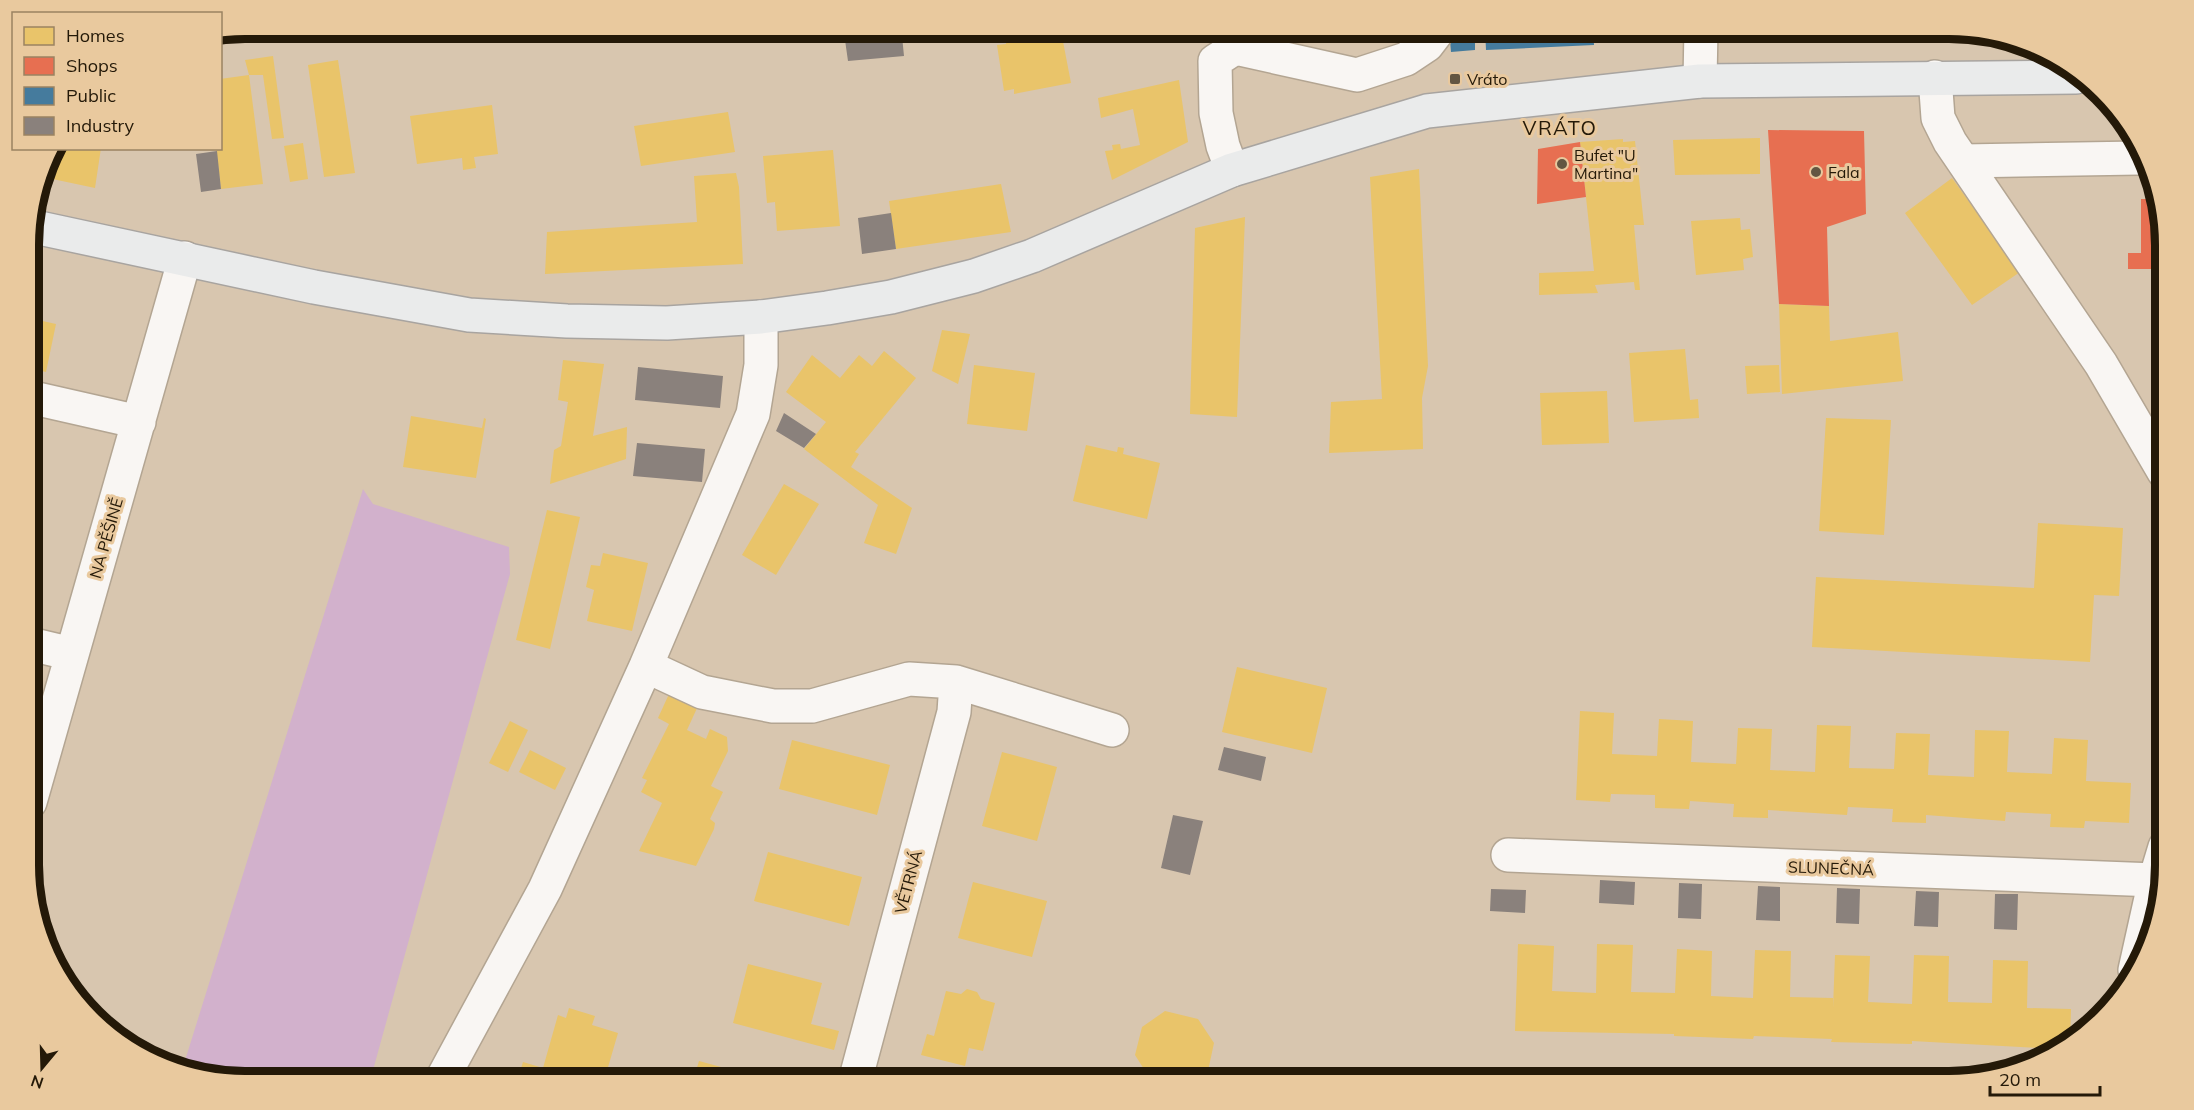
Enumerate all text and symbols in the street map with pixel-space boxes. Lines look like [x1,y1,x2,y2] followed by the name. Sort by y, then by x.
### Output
[12,12,222,150] legend
[66,24,125,47] text: Homes
[66,54,118,77] text: Shops
[1467,69,1507,89] place label: Vráto
[1448,72,1462,86] marker: Vráto
[66,84,116,107] text: Public
[66,114,135,137] text: Industry
[1523,115,1597,140] district label: VRÁTO
[1574,145,1638,183] place label: Bufet "U Martina"
[1555,157,1569,171] marker: Bufet "U Martina"
[1828,162,1860,182] place label: Fala
[1809,165,1823,179] marker: Fala
[85,495,127,581] street label: NA PĚŠINĚ
[890,848,926,916] street label: VĚTRNÁ
[1788,857,1875,880] street label: SLUNEČNÁ
[12,1038,72,1098] north arrow
[1990,1059,2100,1097] scale bar
[1999,1068,2041,1091] text: 20 m
[28,1071,46,1094] text: N

